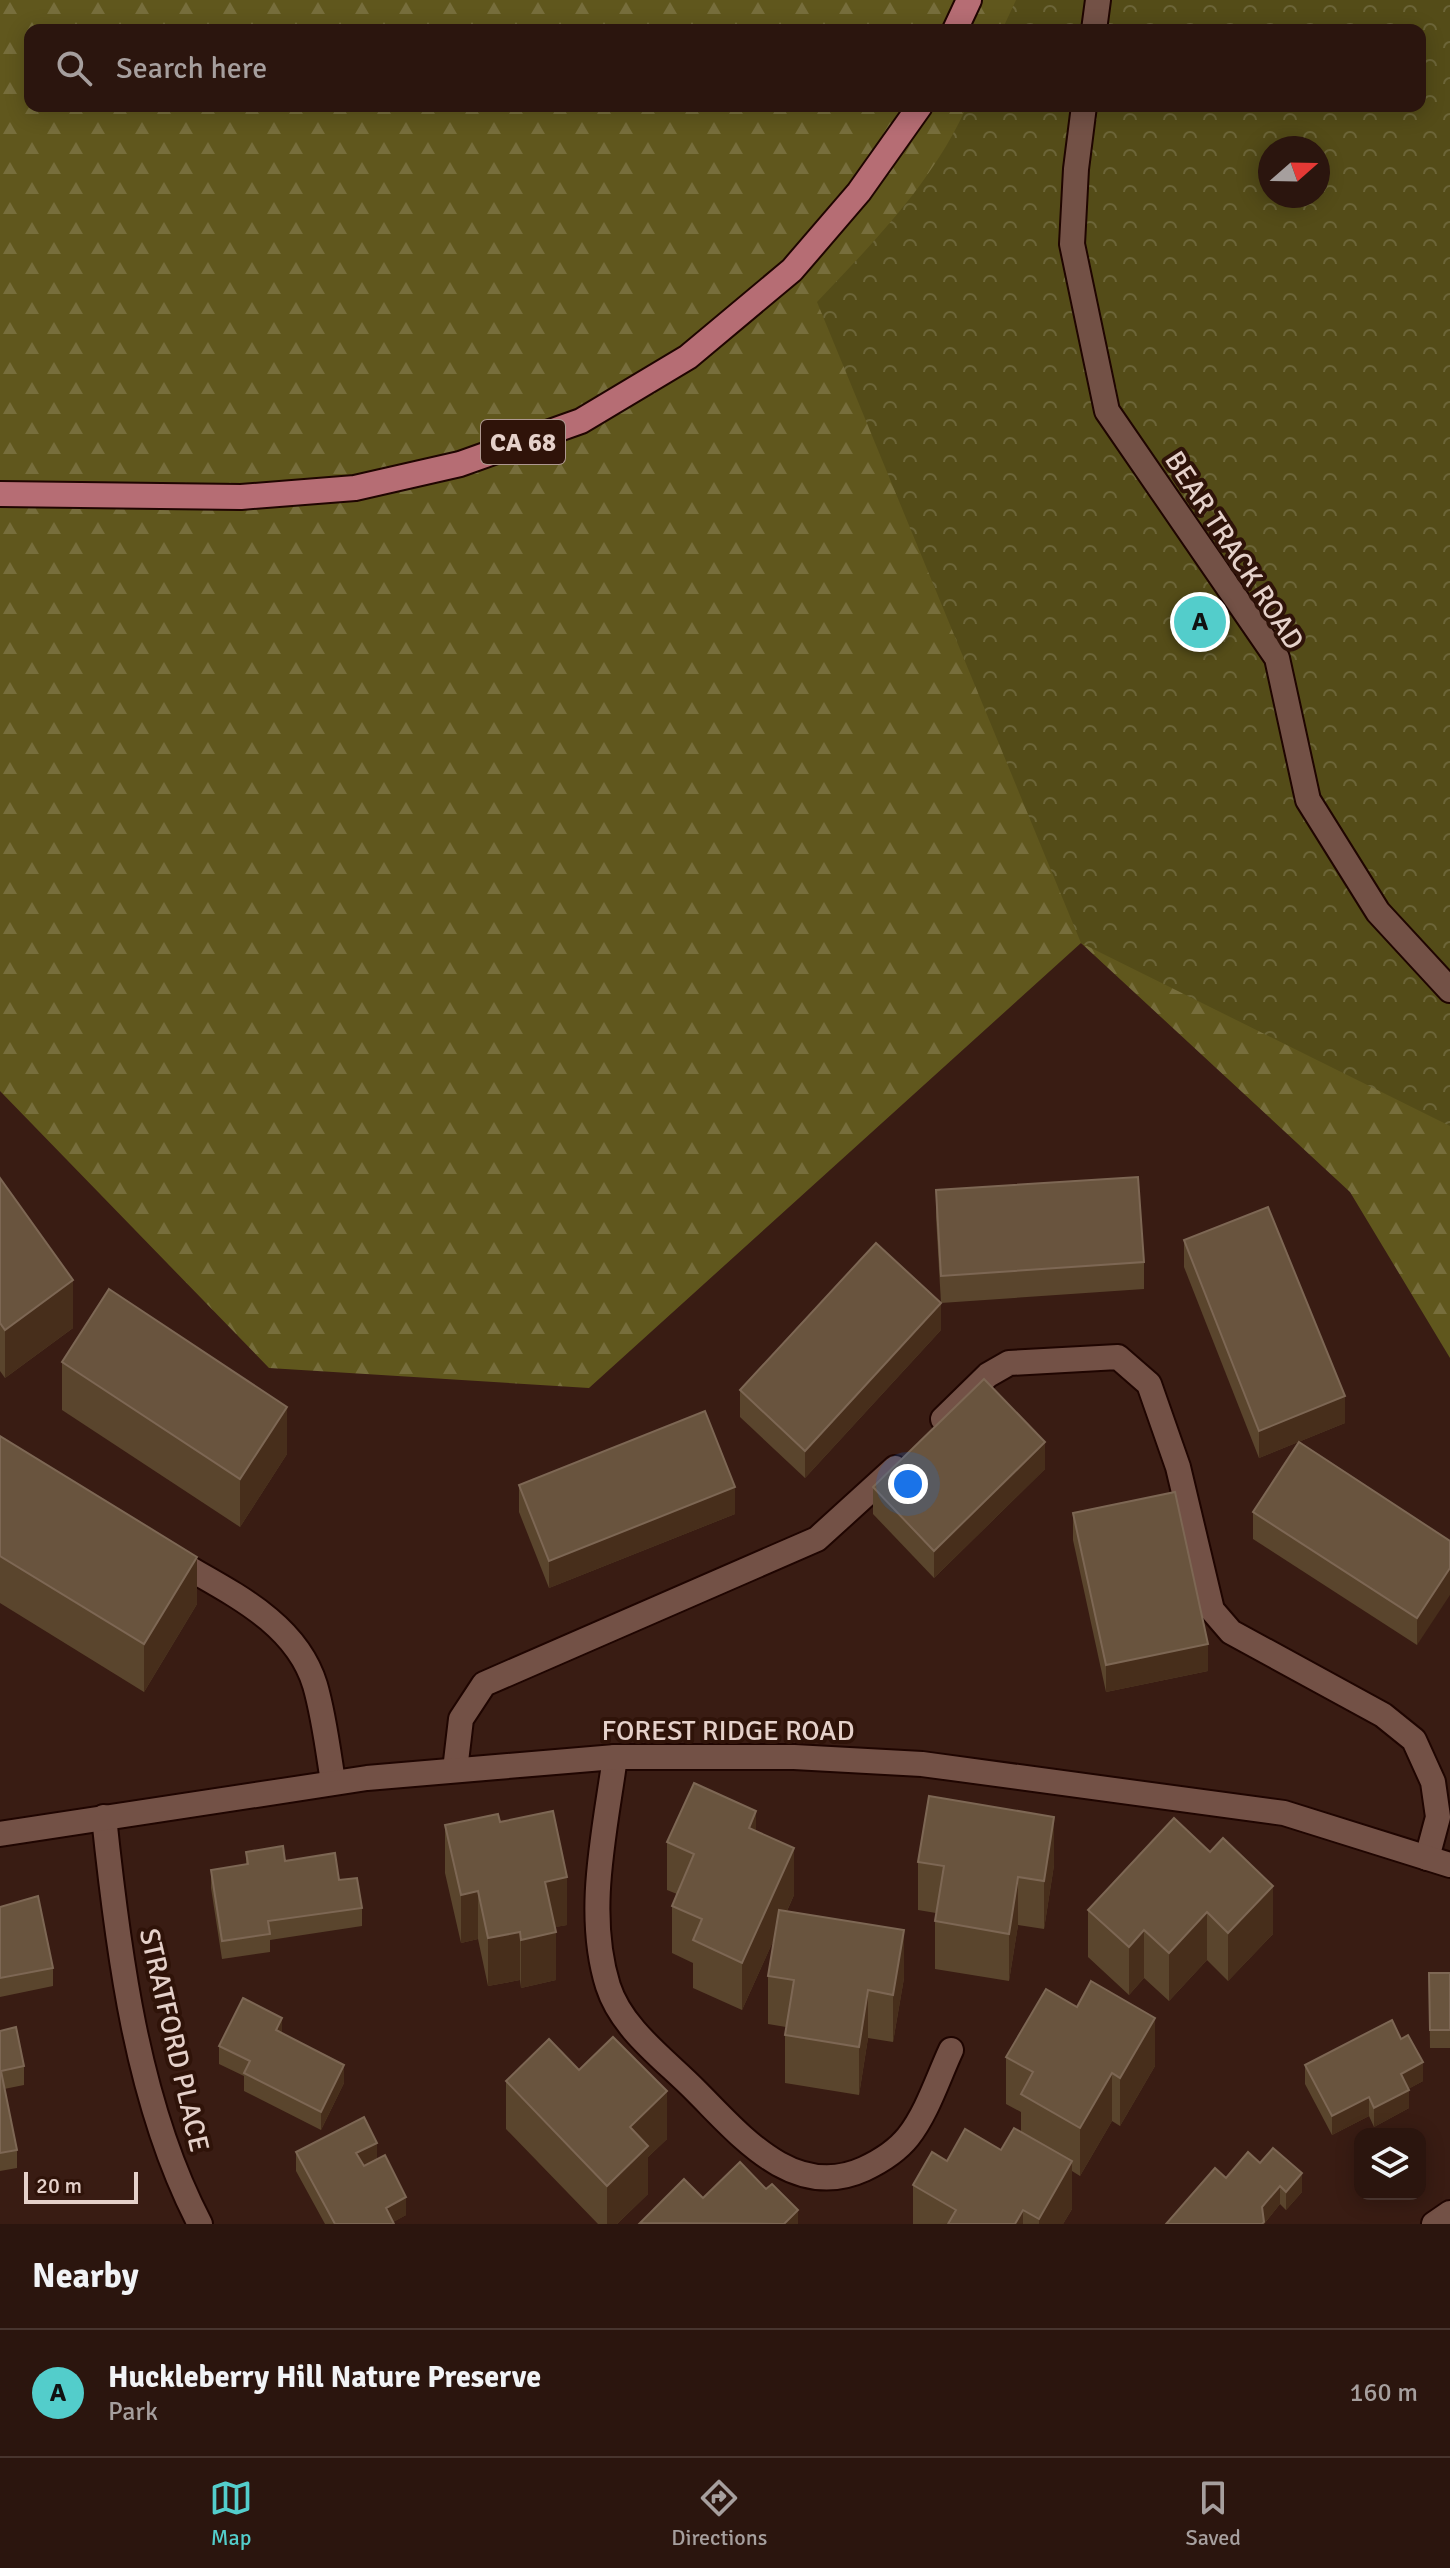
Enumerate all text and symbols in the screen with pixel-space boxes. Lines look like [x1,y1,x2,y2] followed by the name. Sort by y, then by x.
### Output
[24,24,1426,112] search box
[52,46,96,90] icon: search
[116,50,267,87] text: Search here
[1258,136,1330,208] north arrow
[481,420,565,464] road number: CA 68
[1158,445,1312,655] street label: BEAR TRACK ROAD
[1174,592,1226,652] pin: A
[888,1464,928,1504] your location
[601,1714,855,1748] street label: FOREST RIDGE ROAD
[132,1925,216,2155] street label: STRATFORD PLACE
[1354,2128,1426,2200] map controls
[1354,2128,1426,2200] button: layers
[24,2168,138,2204] scale bar
[36,2172,82,2199] text: 20 m
[32,2255,139,2297] text: Nearby
[108,2359,541,2396] text: Huckleberry Hill Nature Preserve
[50,2377,66,2409] text: A
[1349,2377,1418,2409] text: 160 m
[108,2396,158,2428] text: Park
[209,2476,253,2551] tab: Map
[671,2476,767,2551] tab: Directions
[1186,2476,1241,2551] tab: Saved

